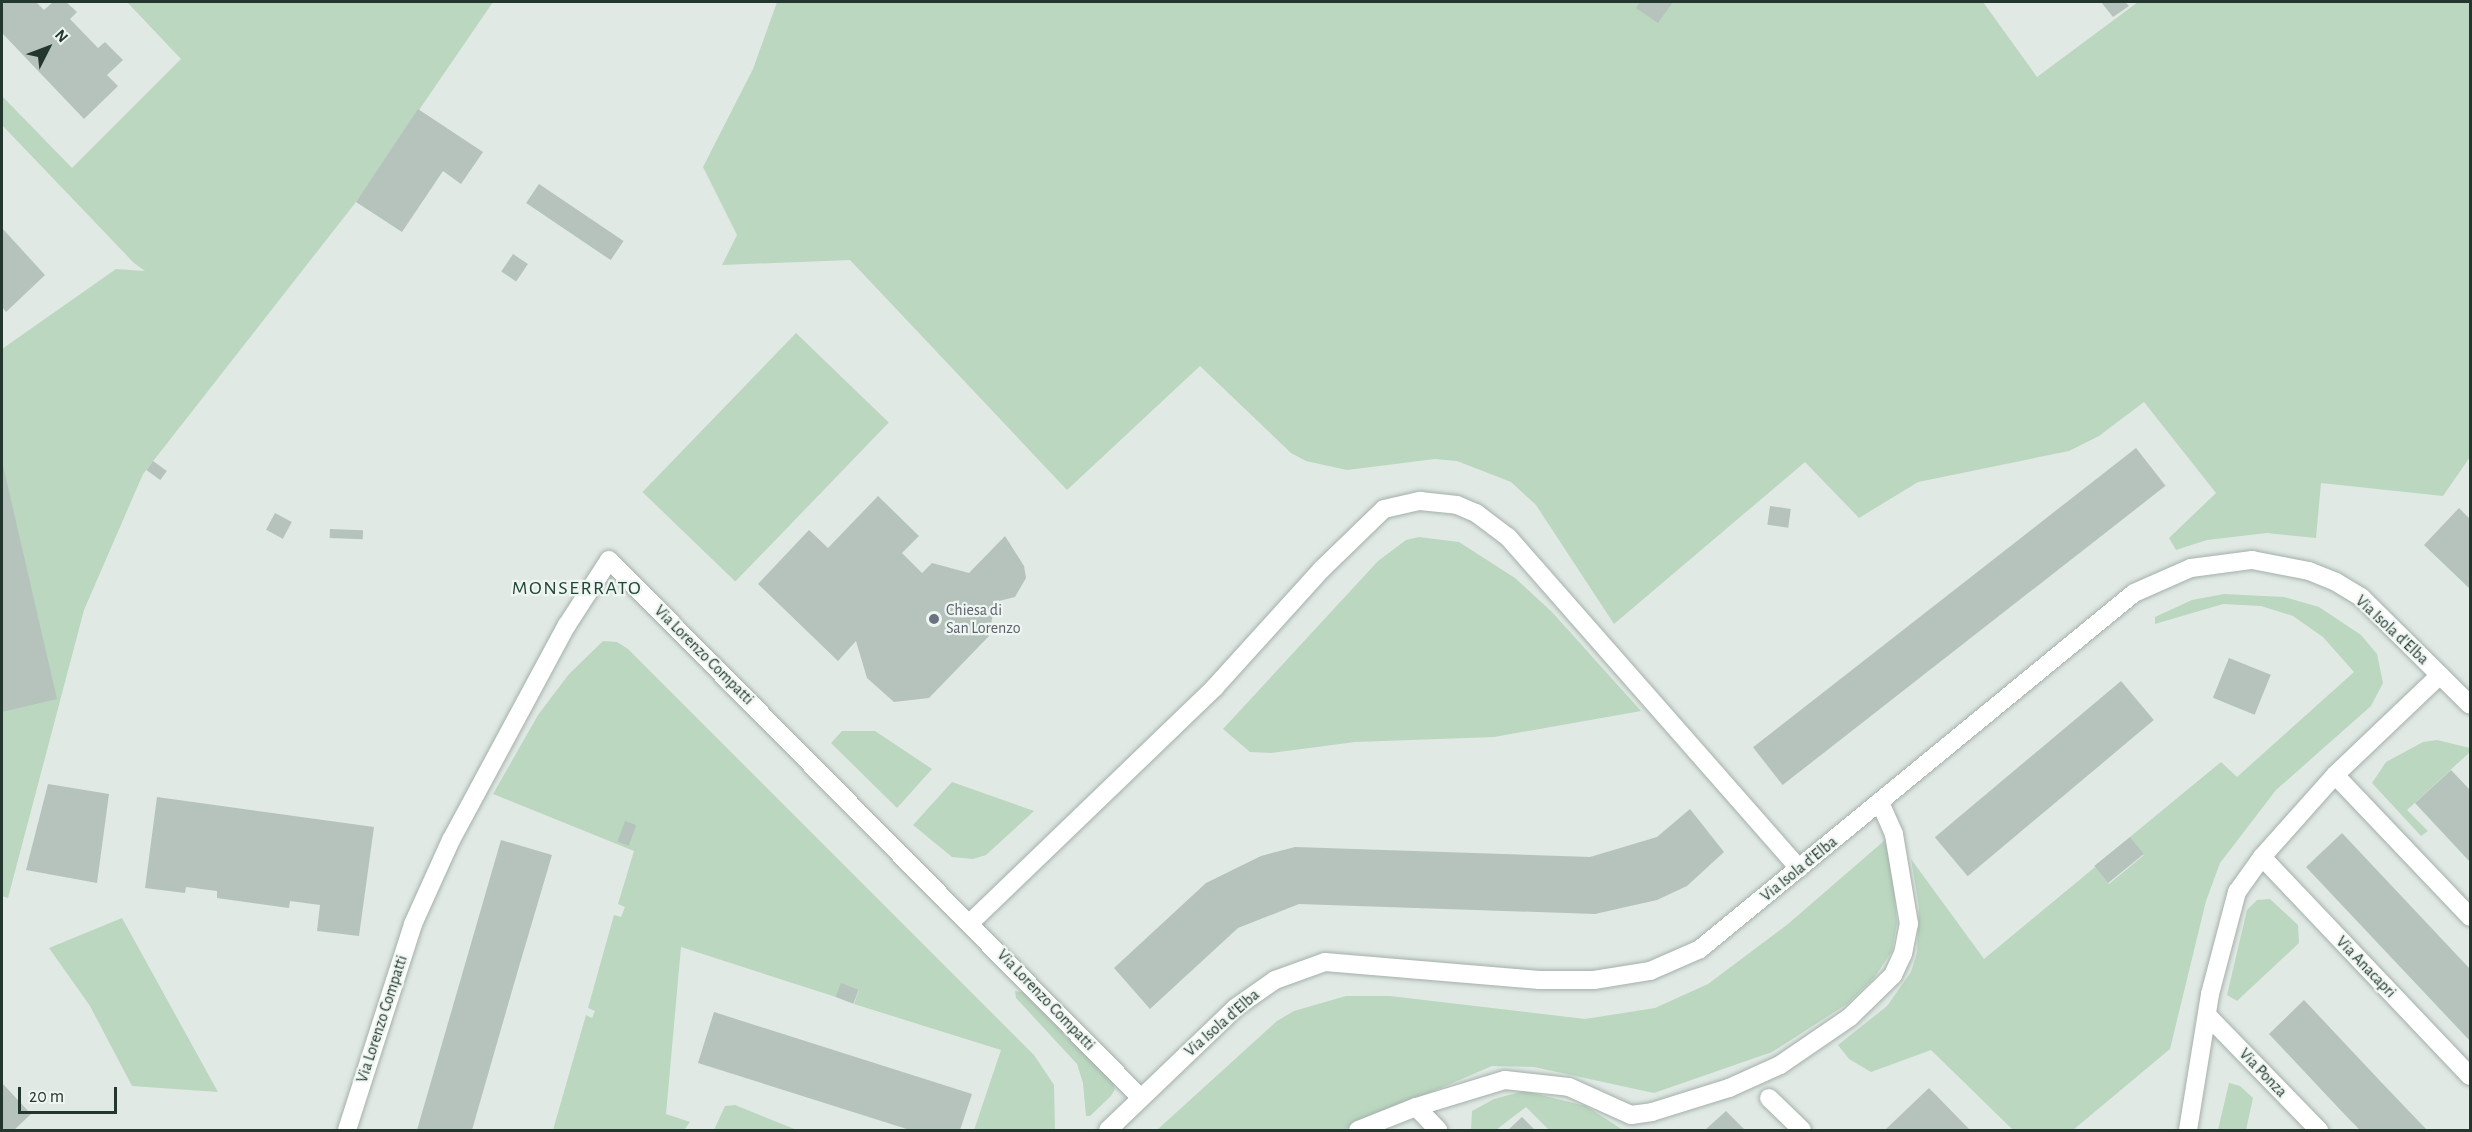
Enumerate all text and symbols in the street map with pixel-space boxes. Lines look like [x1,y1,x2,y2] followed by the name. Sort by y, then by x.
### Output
[18,18,78,78] north arrow
[52,26,71,45] text: N
[512,576,642,600] district label: MONSERRATO
[2351,591,2433,669] street label: Via Isola d'Elba
[946,600,1020,638] place label: Chiesa di San Lorenzo
[650,601,758,709] street label: Via Lorenzo Compatti
[927,612,941,626] marker: Chiesa di San Lorenzo
[1757,832,1841,906] street label: Via Isola d'Elba
[2332,932,2400,1002] street label: Via Anacapri
[993,946,1099,1054] street label: Via Lorenzo Compatti
[352,953,412,1085] street label: Via Lorenzo Compatti
[1181,985,1263,1061] street label: Via Isola d'Elba
[2235,1045,2291,1101] street label: Via Ponza
[21,1075,120,1113] scale bar
[29,1088,64,1106] text: 20 m

